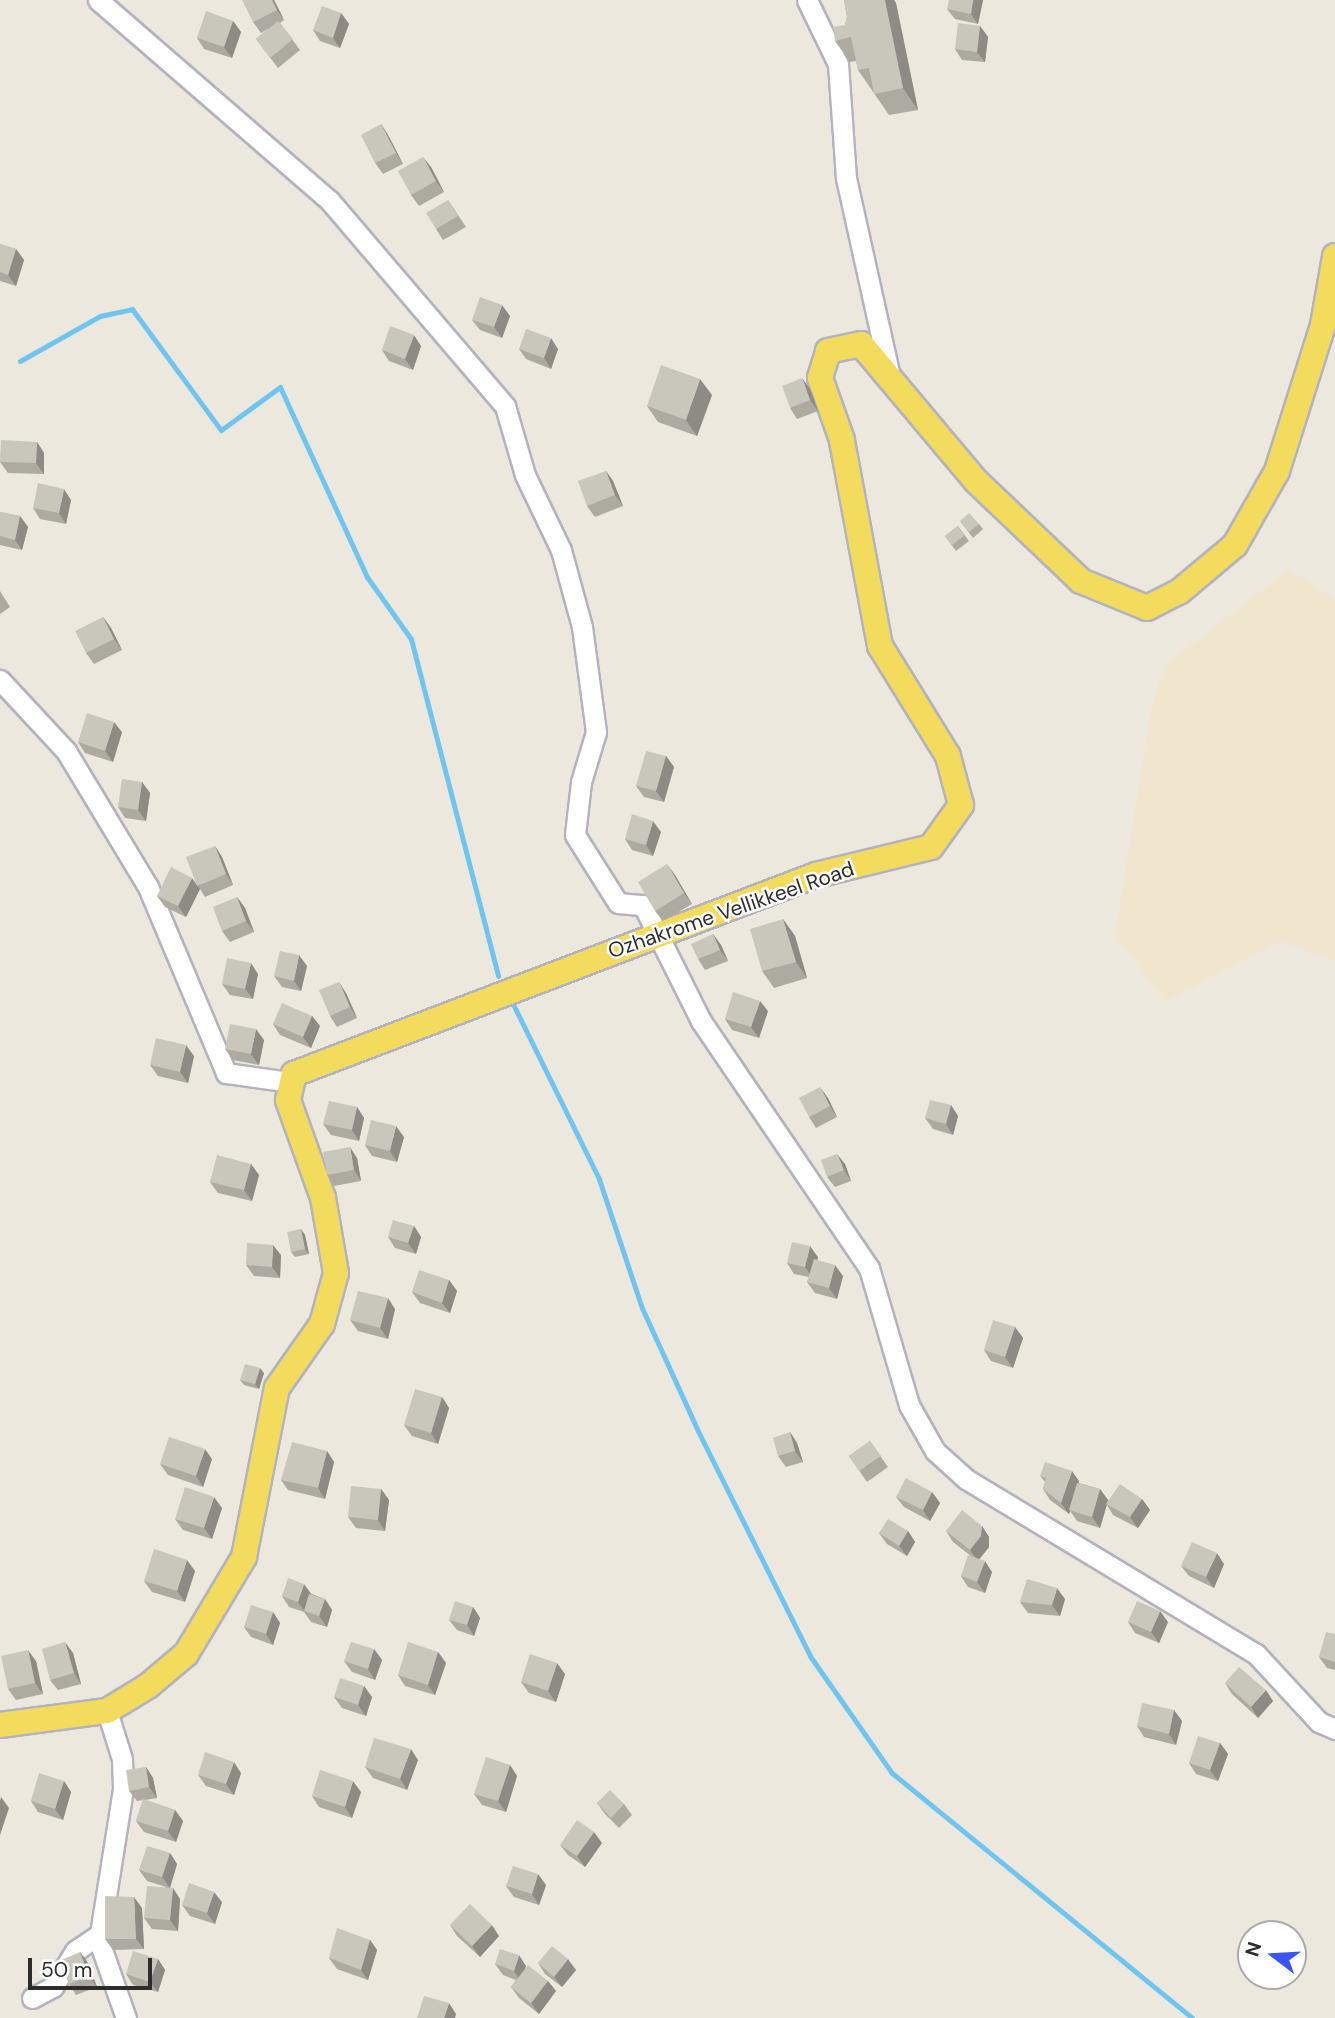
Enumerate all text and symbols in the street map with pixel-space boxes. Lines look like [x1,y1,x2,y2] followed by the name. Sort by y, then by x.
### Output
[605,856,857,964] street label: Ozhakrome Vellikkeel Road
[1237,1920,1307,1990] north arrow
[1239,1939,1267,1960] text: N
[32,1944,156,1988] scale bar
[41,1956,92,1984] text: 50 m

